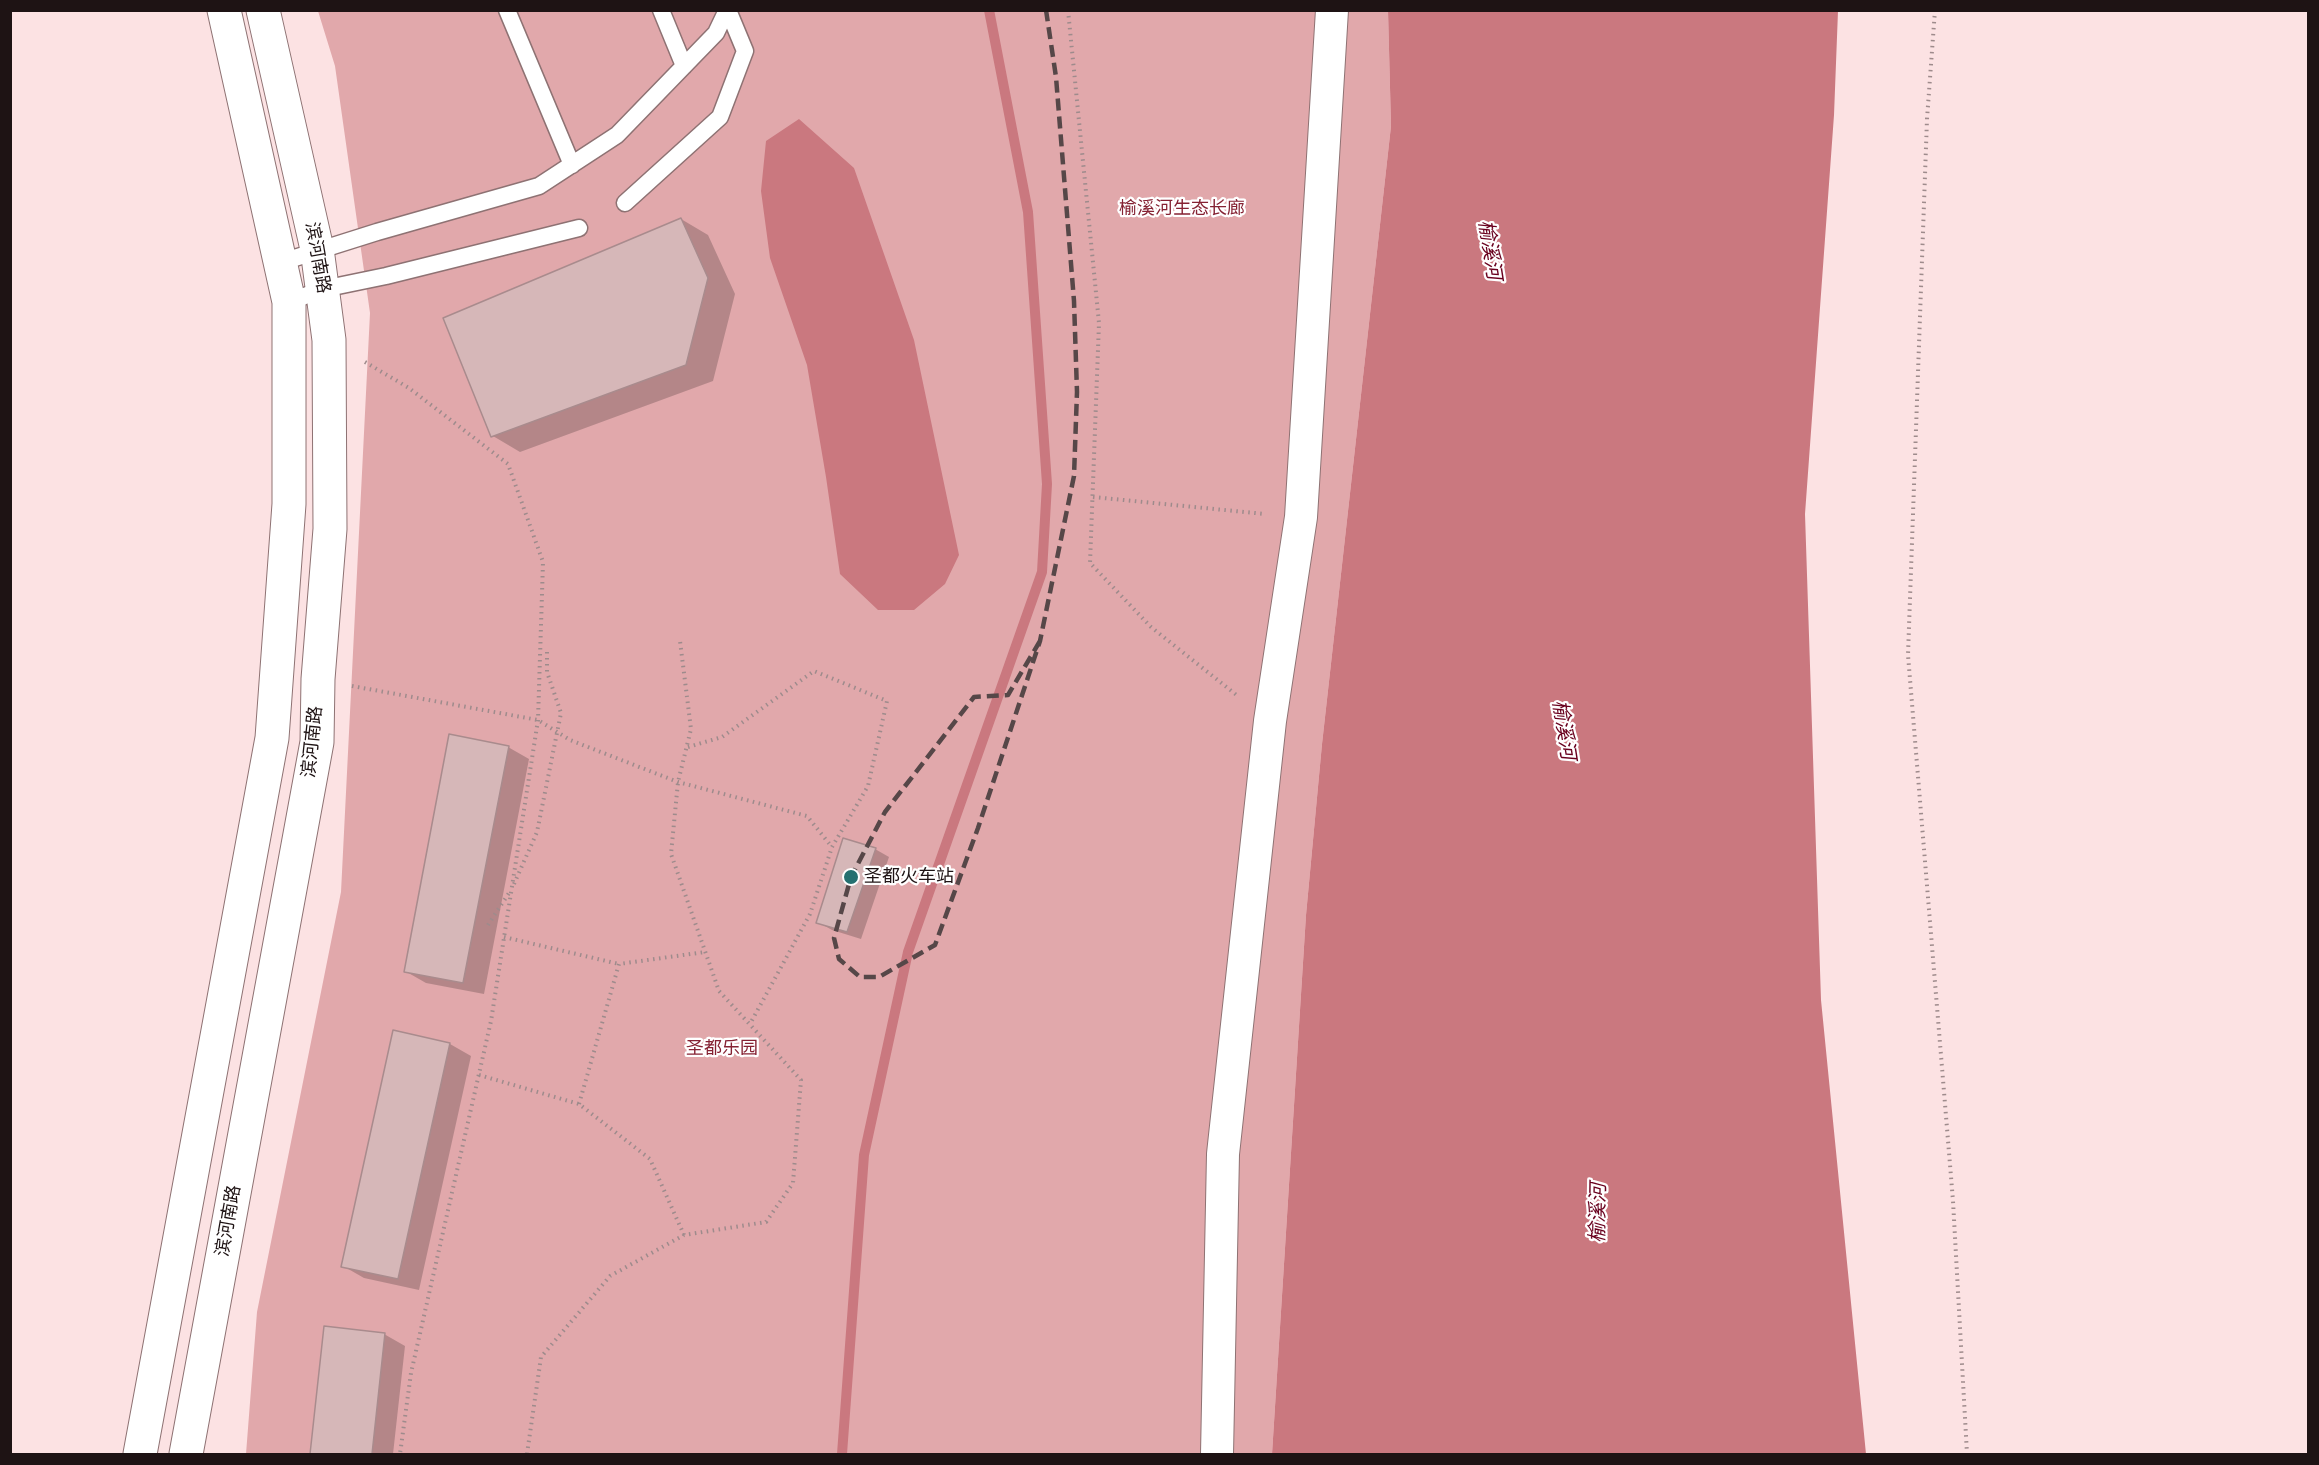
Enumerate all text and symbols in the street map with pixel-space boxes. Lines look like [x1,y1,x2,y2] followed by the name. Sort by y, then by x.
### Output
[1119,198,1245,220] park label: 榆溪河生态长廊
[1472,218,1506,282] water label: 榆溪河
[300,221,334,295] street label: 滨河南路
[1546,698,1580,762] water label: 榆溪河
[298,705,328,779] street label: 滨河南路
[864,866,954,888] place label: 圣都火车站
[842,868,860,886] marker: 圣都火车站
[686,1038,758,1060] park label: 圣都乐园
[1586,1183,1612,1243] water label: 榆溪河
[212,1184,246,1258] street label: 滨河南路

